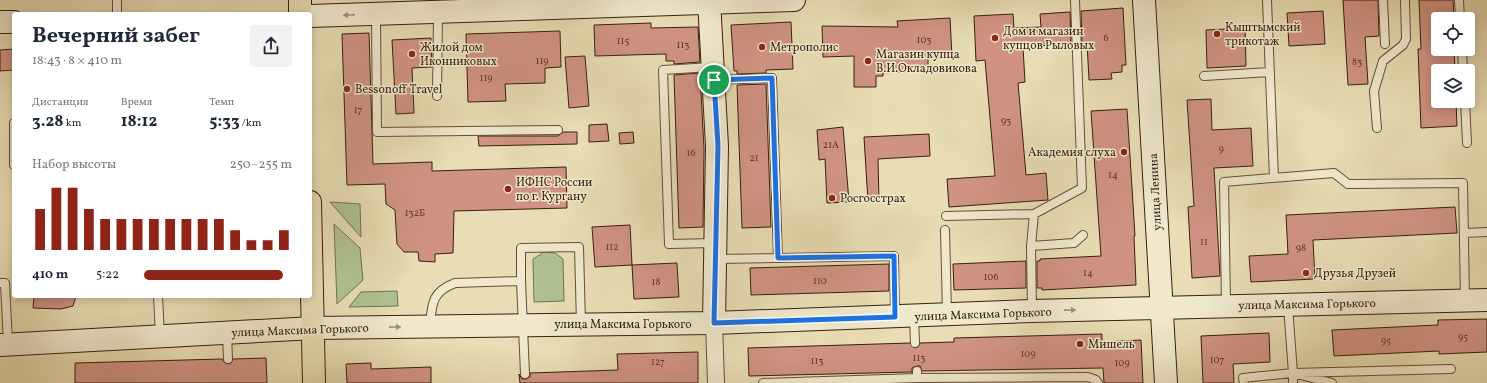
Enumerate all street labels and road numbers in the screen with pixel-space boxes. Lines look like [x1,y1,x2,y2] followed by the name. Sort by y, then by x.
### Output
[1146,153,1166,231] street label: улица Ленина
[1238,296,1376,314] street label: улица Максима Горького
[914,305,1052,325] street label: улица Максима Горького
[554,317,692,333] street label: улица Максима Горького
[231,321,369,341] street label: улица Максима Горького

